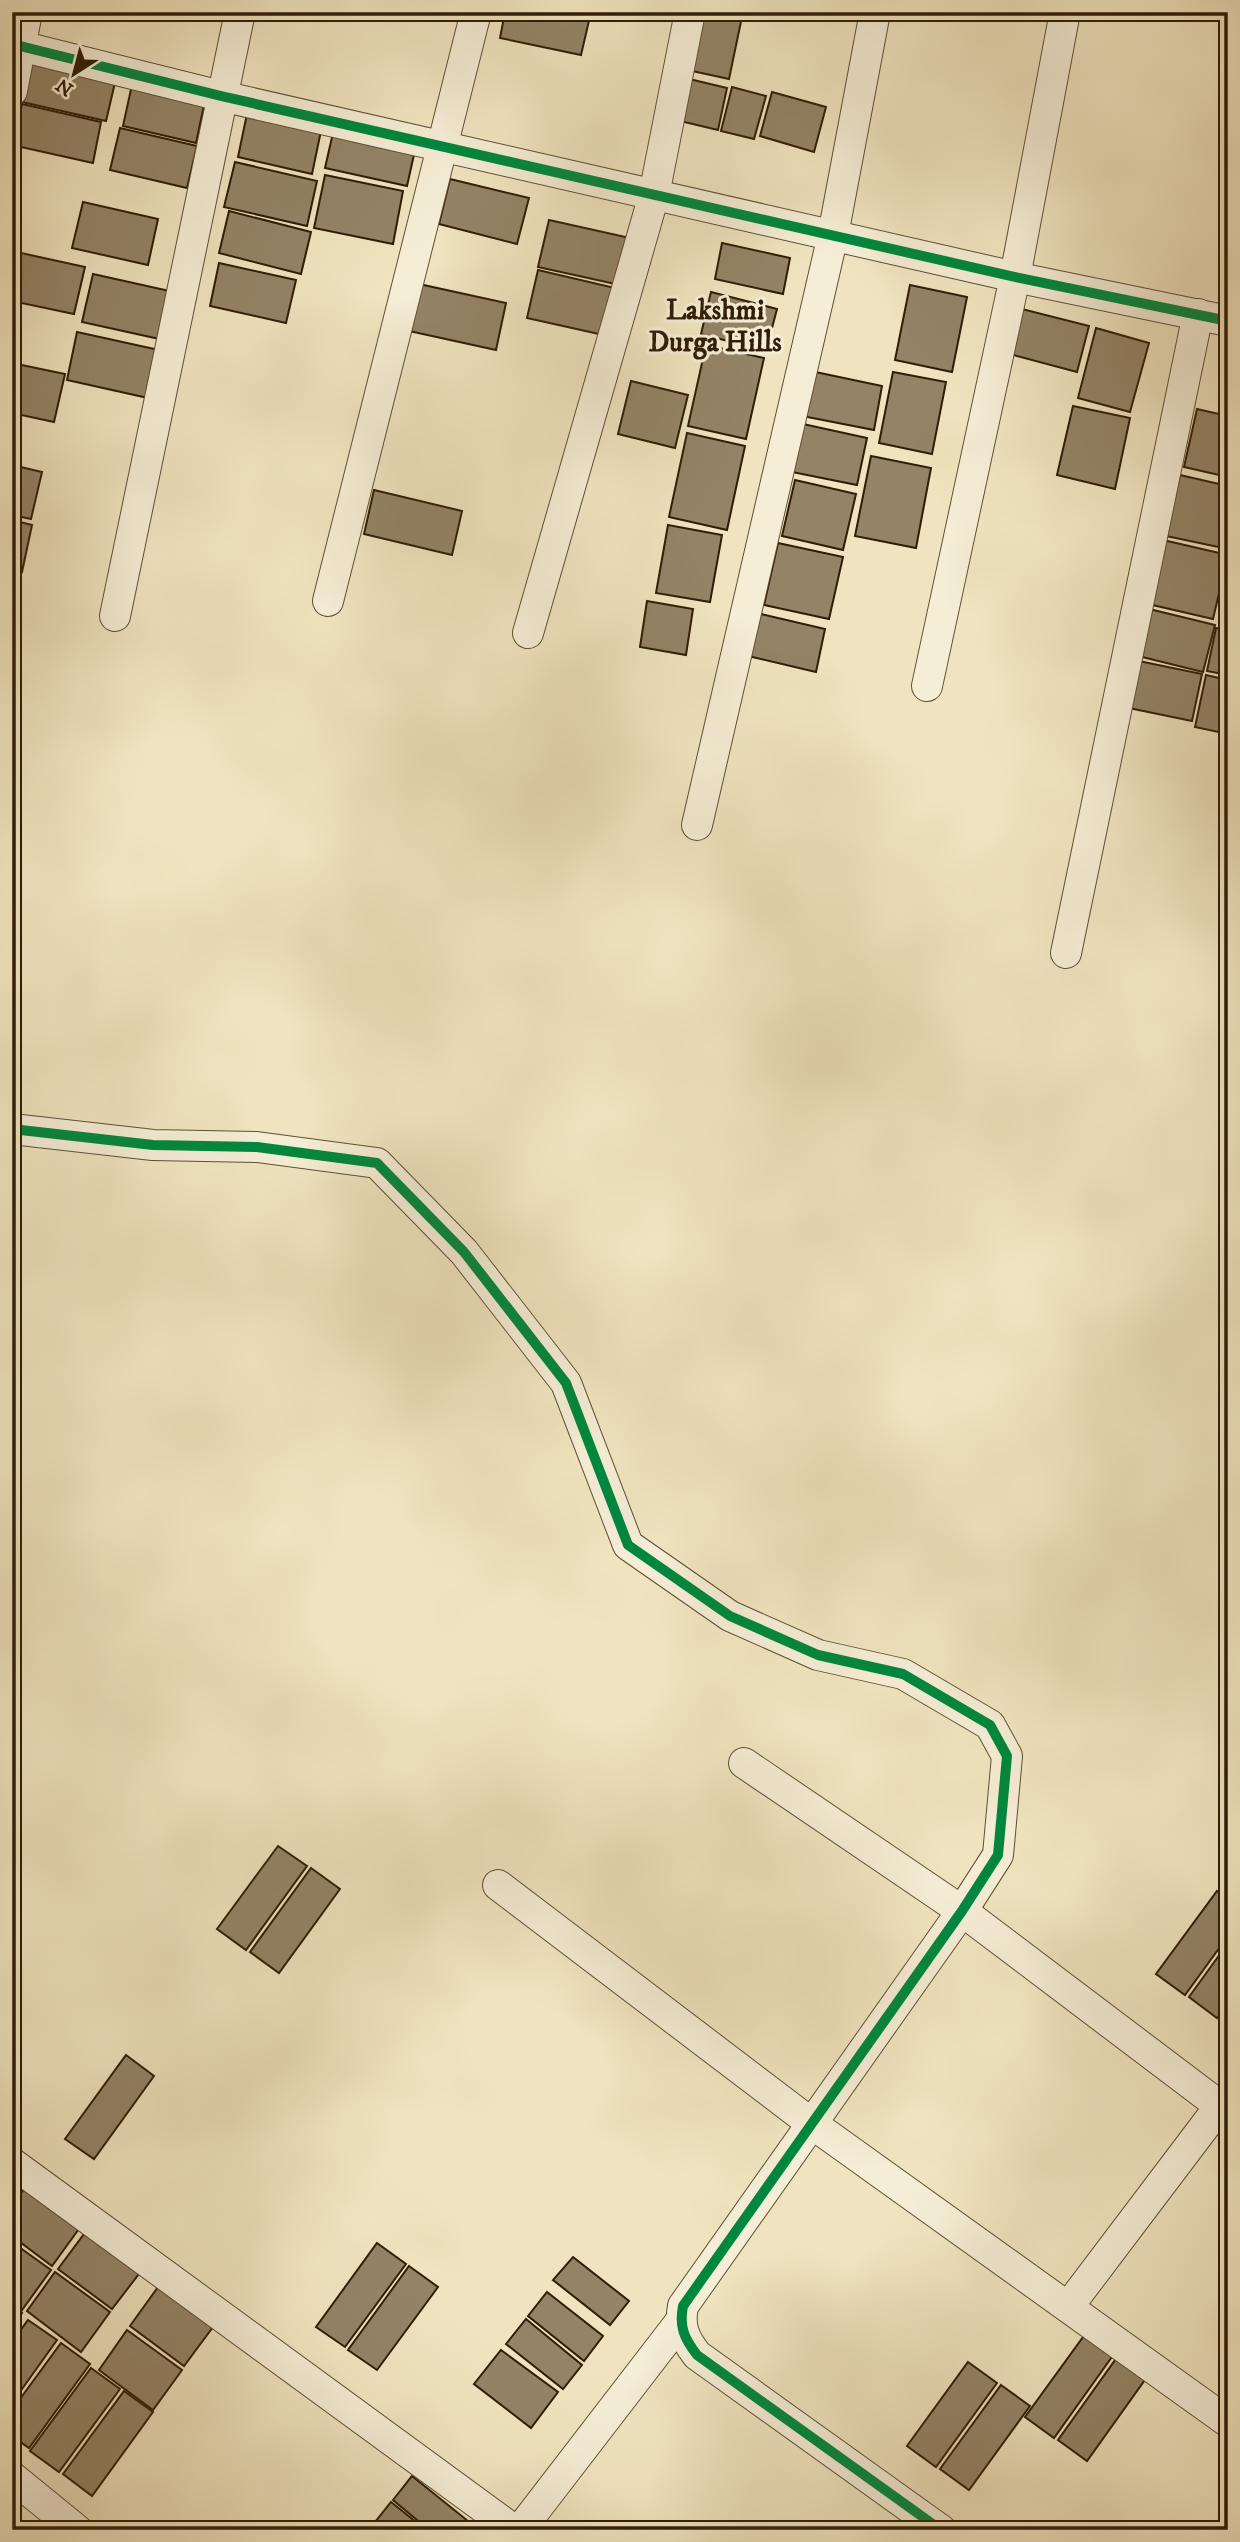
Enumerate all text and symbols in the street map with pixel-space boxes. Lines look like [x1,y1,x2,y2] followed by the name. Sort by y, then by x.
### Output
[38,38,108,108] north arrow
[51,72,78,100] text: N
[648,293,782,360] district label: Lakshmi Durga Hills

